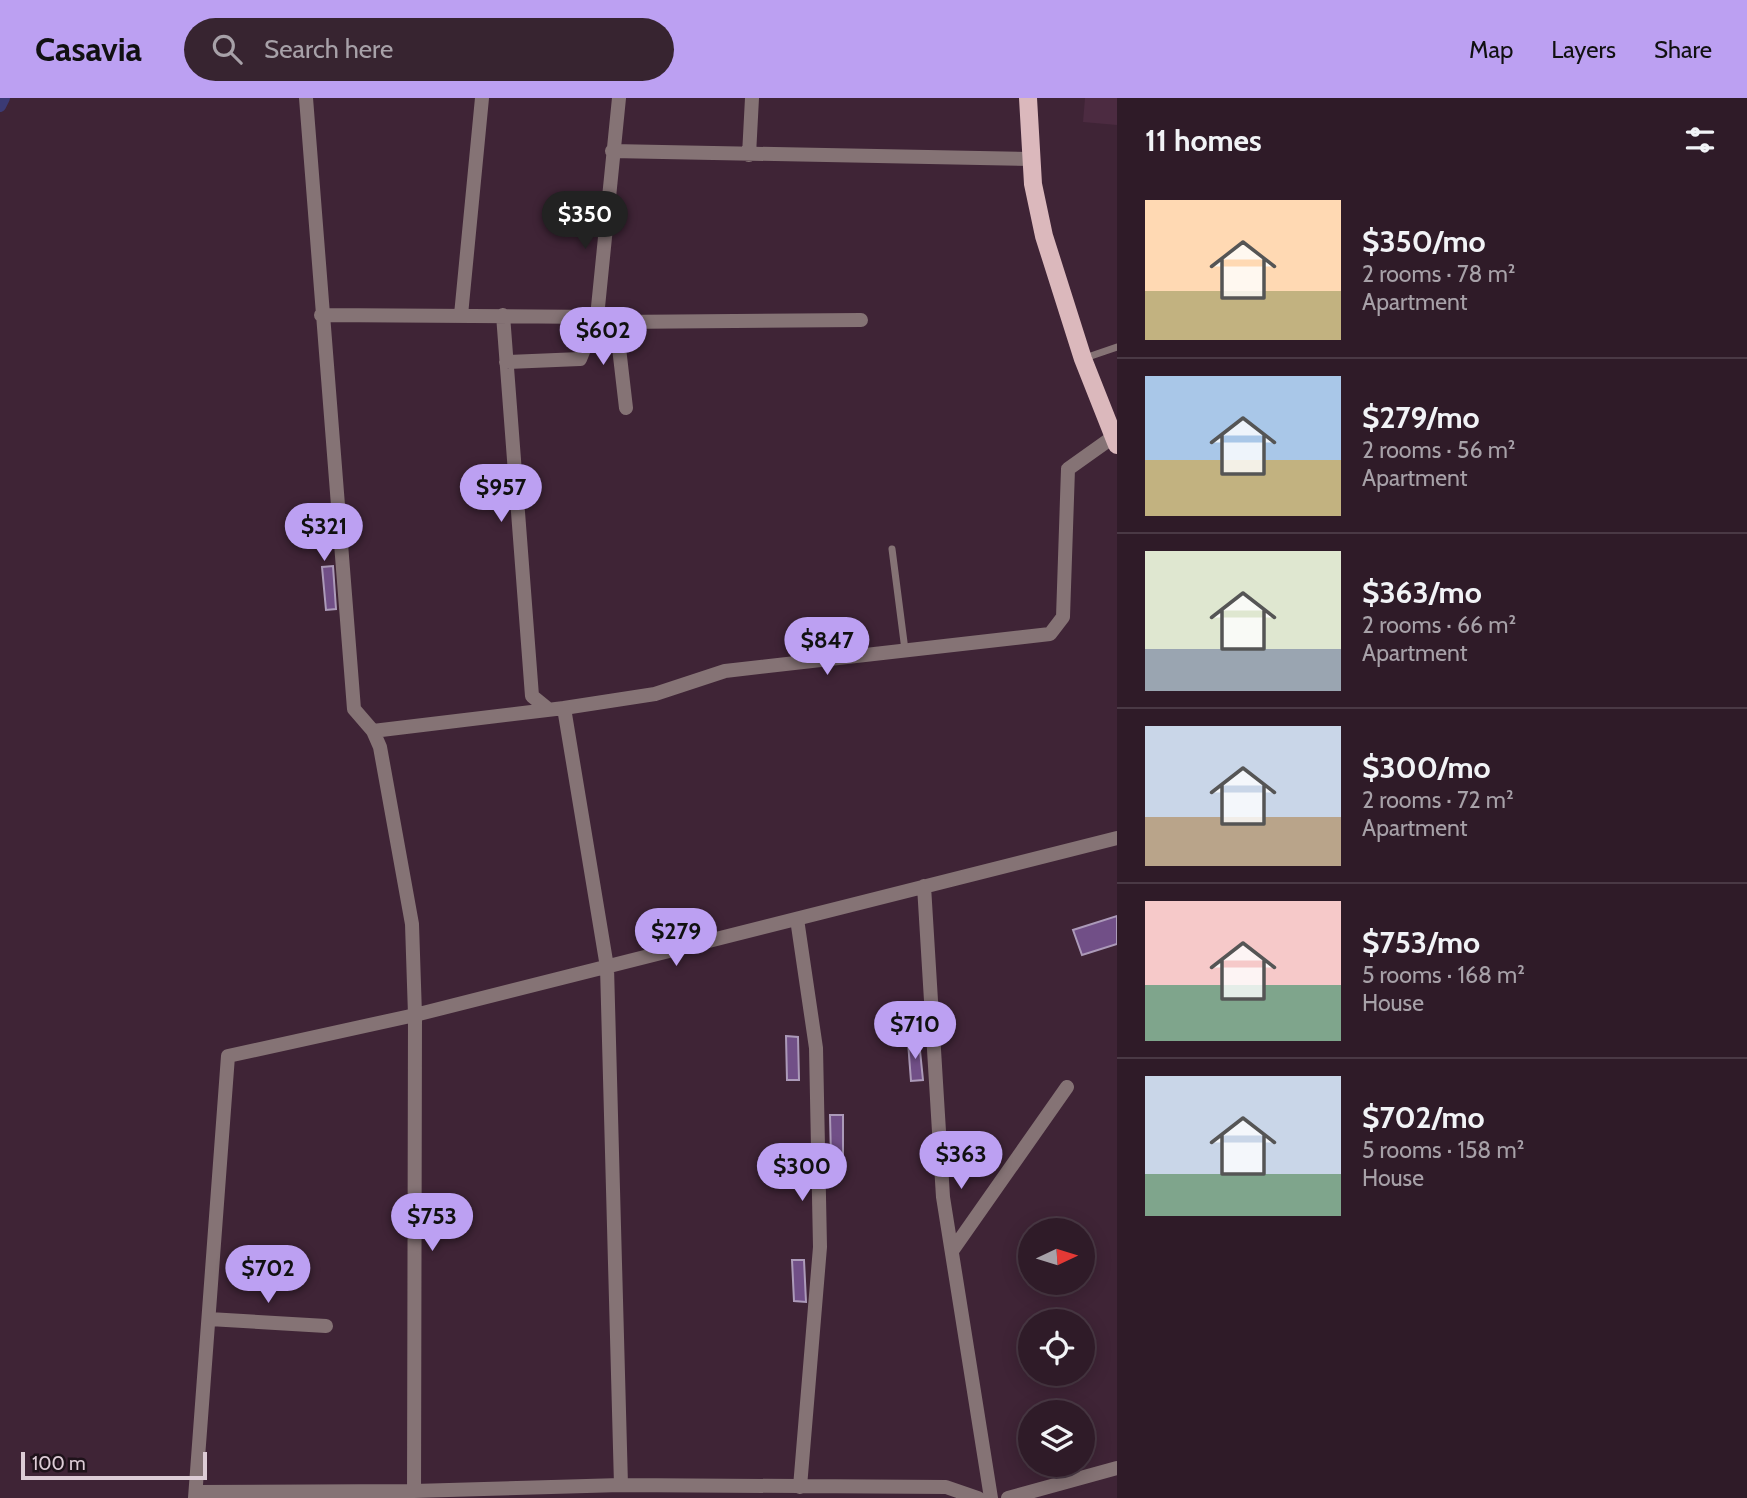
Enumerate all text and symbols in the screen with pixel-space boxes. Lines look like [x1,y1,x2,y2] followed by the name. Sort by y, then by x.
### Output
[184,18,674,81] search box
[35,29,142,69] text: Casavia
[208,30,246,68] icon: search
[264,33,393,65] text: Search here
[1469,35,1513,64] text: Map
[1551,35,1616,64] text: Layers
[1654,35,1712,64] text: Share
[1681,121,1719,159] icon: filters
[1145,122,1262,159] text: 11 homes
[544,192,626,251] pin: $350
[558,200,612,228] text: $350
[1362,223,1486,260] text: $350/mo
[1201,228,1285,312] icon: home
[1362,260,1516,288] text: 2 rooms · 78 m²
[1362,288,1467,316] text: Apartment
[562,308,644,367] pin: $602
[576,316,630,344] text: $602
[1362,399,1480,436] text: $279/mo
[1201,404,1285,488] icon: home
[1362,436,1516,464] text: 2 rooms · 56 m²
[460,464,542,524] pin: $957
[1362,464,1467,492] text: Apartment
[476,473,526,501] text: $957
[283,504,365,563] pin: $321
[301,512,347,540] text: $321
[1362,574,1482,611] text: $363/mo
[1201,579,1285,663] icon: home
[1362,611,1516,639] text: 2 rooms · 66 m²
[786,618,868,677] pin: $847
[800,626,854,654] text: $847
[1362,639,1467,667] text: Apartment
[1362,749,1491,786] text: $300/mo
[1201,754,1285,838] icon: home
[1362,786,1514,814] text: 2 rooms · 72 m²
[1362,814,1467,842] text: Apartment
[635,908,717,968] pin: $279
[651,917,701,945] text: $279
[1362,924,1480,961] text: $753/mo
[1201,929,1285,1013] icon: home
[1362,961,1525,989] text: 5 rooms · 168 m²
[1362,989,1424,1017] text: House
[874,1002,956,1061] pin: $710
[890,1010,940,1038] text: $710
[1362,1099,1485,1136] text: $702/mo
[1201,1104,1285,1188] icon: home
[920,1132,1002,1191] pin: $363
[1362,1136,1524,1164] text: 5 rooms · 158 m²
[935,1140,987,1168] text: $363
[761,1144,843,1203] pin: $300
[773,1152,831,1180] text: $300
[1362,1164,1424,1192] text: House
[391,1194,473,1253] pin: $753
[407,1202,457,1230] text: $753
[1018,1218,1096,1295] north arrow
[1018,1218,1095,1477] map controls
[227,1246,309,1305] pin: $702
[241,1254,295,1282] text: $702
[1018,1309,1095,1386] button: locate
[1018,1400,1095,1477] button: layers
[21,1449,206,1481] scale bar
[32,1452,86,1475] text: 100 m

